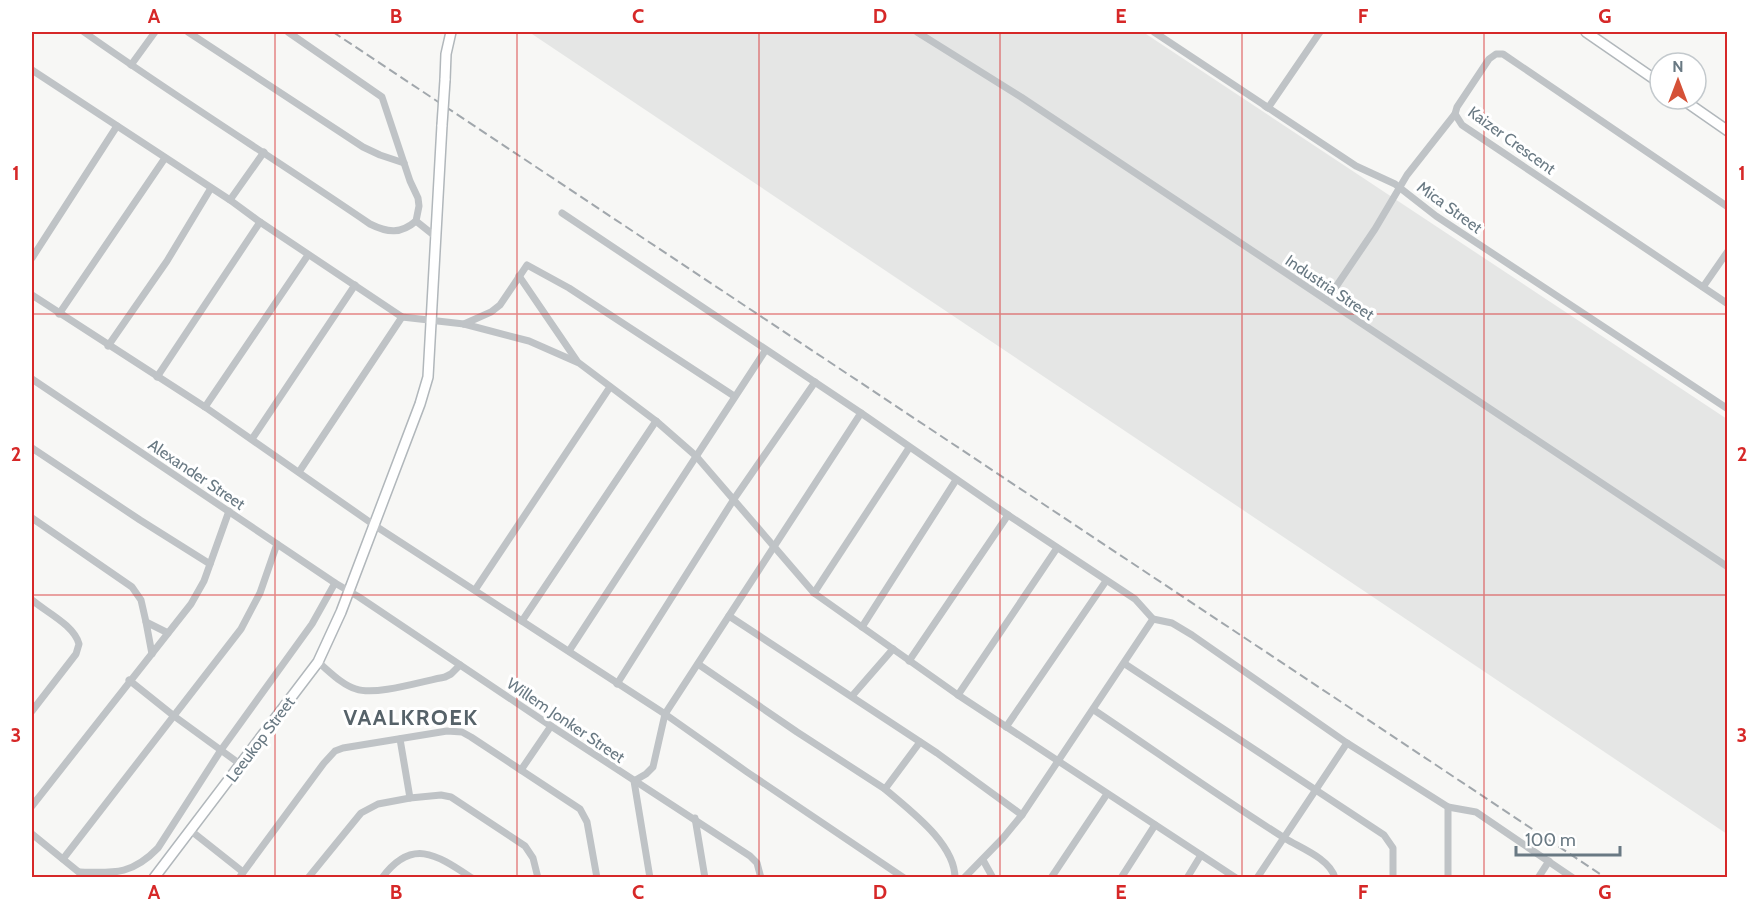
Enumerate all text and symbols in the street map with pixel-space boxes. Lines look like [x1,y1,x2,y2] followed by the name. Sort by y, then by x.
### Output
[148,4,161,28] text: A
[390,4,402,28] text: B
[632,4,644,28] text: C
[873,4,887,28] text: D
[1115,4,1127,28] text: E
[1358,4,1369,28] text: F
[1598,4,1612,28] text: G
[1648,51,1708,111] north arrow
[1672,57,1684,76] text: N
[1464,102,1560,179] street label: Kaizer Crescent
[12,161,20,185] text: 1
[1738,161,1746,185] text: 1
[1413,177,1486,238] street label: Mica Street
[1282,251,1378,324] street label: Industria Street
[145,435,249,514] street label: Alexander Street
[11,442,21,466] text: 2
[1737,442,1747,466] text: 2
[503,674,629,767] street label: Willem Jonker Street
[222,692,299,786] street label: Leeukop Street
[343,704,479,731] district label: VAALKROEK
[11,723,21,747] text: 3
[1737,723,1747,747] text: 3
[1516,819,1620,857] scale bar
[1525,829,1576,851] text: 100 m
[148,880,161,904] text: A
[390,880,402,904] text: B
[632,880,644,904] text: C
[873,880,887,904] text: D
[1115,880,1127,904] text: E
[1358,880,1369,904] text: F
[1598,880,1612,904] text: G

